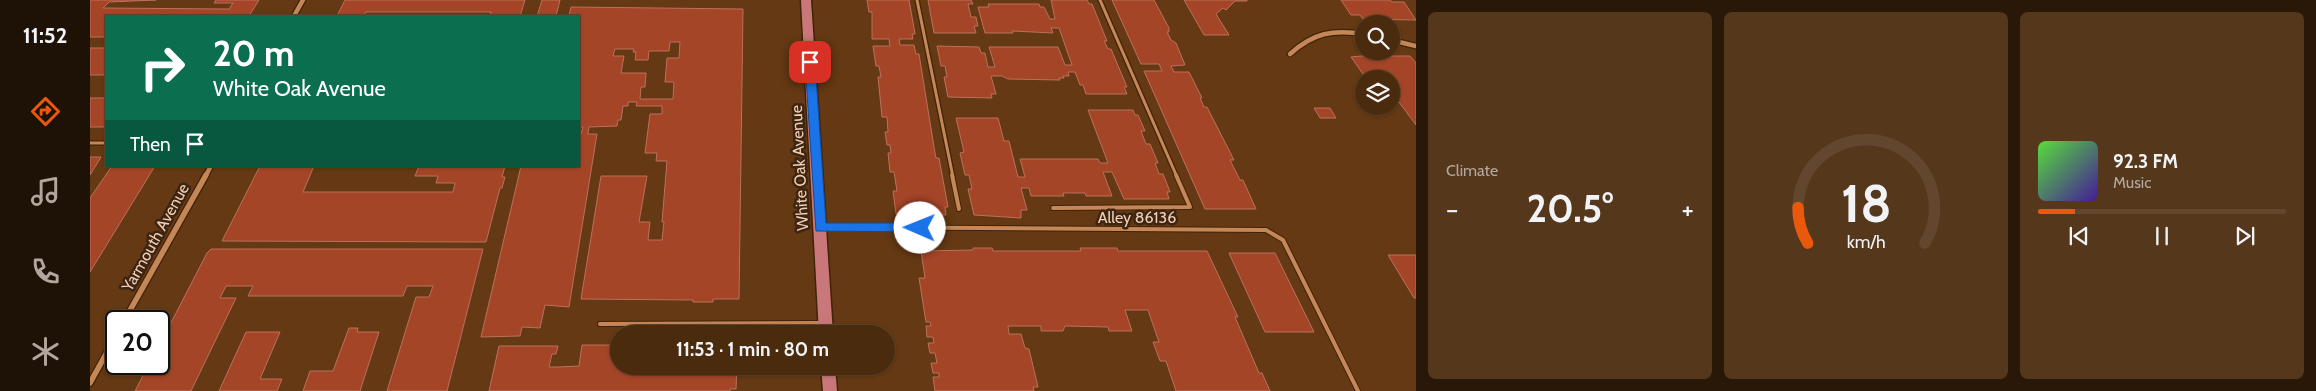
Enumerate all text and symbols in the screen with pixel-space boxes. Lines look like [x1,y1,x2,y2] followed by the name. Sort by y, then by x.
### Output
[1355,15,1400,115] map controls
[1355,15,1400,60] button: search
[23,22,67,49] text: 11:52
[213,32,295,75] text: 20 m
[130,35,195,100] icon: right
[789,41,831,83] pin
[796,48,824,76] icon: arrive
[1355,70,1400,115] button: layers
[213,75,386,102] text: White Oak Avenue
[28,94,63,129] icon: directions
[787,105,812,231] street label: White Oak Avenue
[181,130,209,158] icon: arrive
[130,133,171,156] text: Then
[2113,150,2178,173] text: 92.3 FM
[1446,161,1498,180] text: Climate
[1841,172,1891,235] text: 18
[2113,173,2151,192] text: Music
[28,174,63,209] icon: music
[117,180,193,295] street label: Yarmouth Avenue
[1527,185,1613,232] text: 20.5°
[1446,192,1458,226] text: −
[1682,192,1694,226] text: +
[893,201,945,253] position arrow
[1098,208,1176,227] street label: Alley 86136
[2065,222,2093,250] icon: previous
[2148,222,2176,250] icon: pause
[2231,222,2259,250] icon: next
[1846,231,1886,252] text: km/h
[28,254,63,289] icon: phone
[105,310,170,375] speed limit sign: 20
[28,334,63,369] icon: climate
[676,338,829,361] text: 11:53 · 1 min · 80 m

